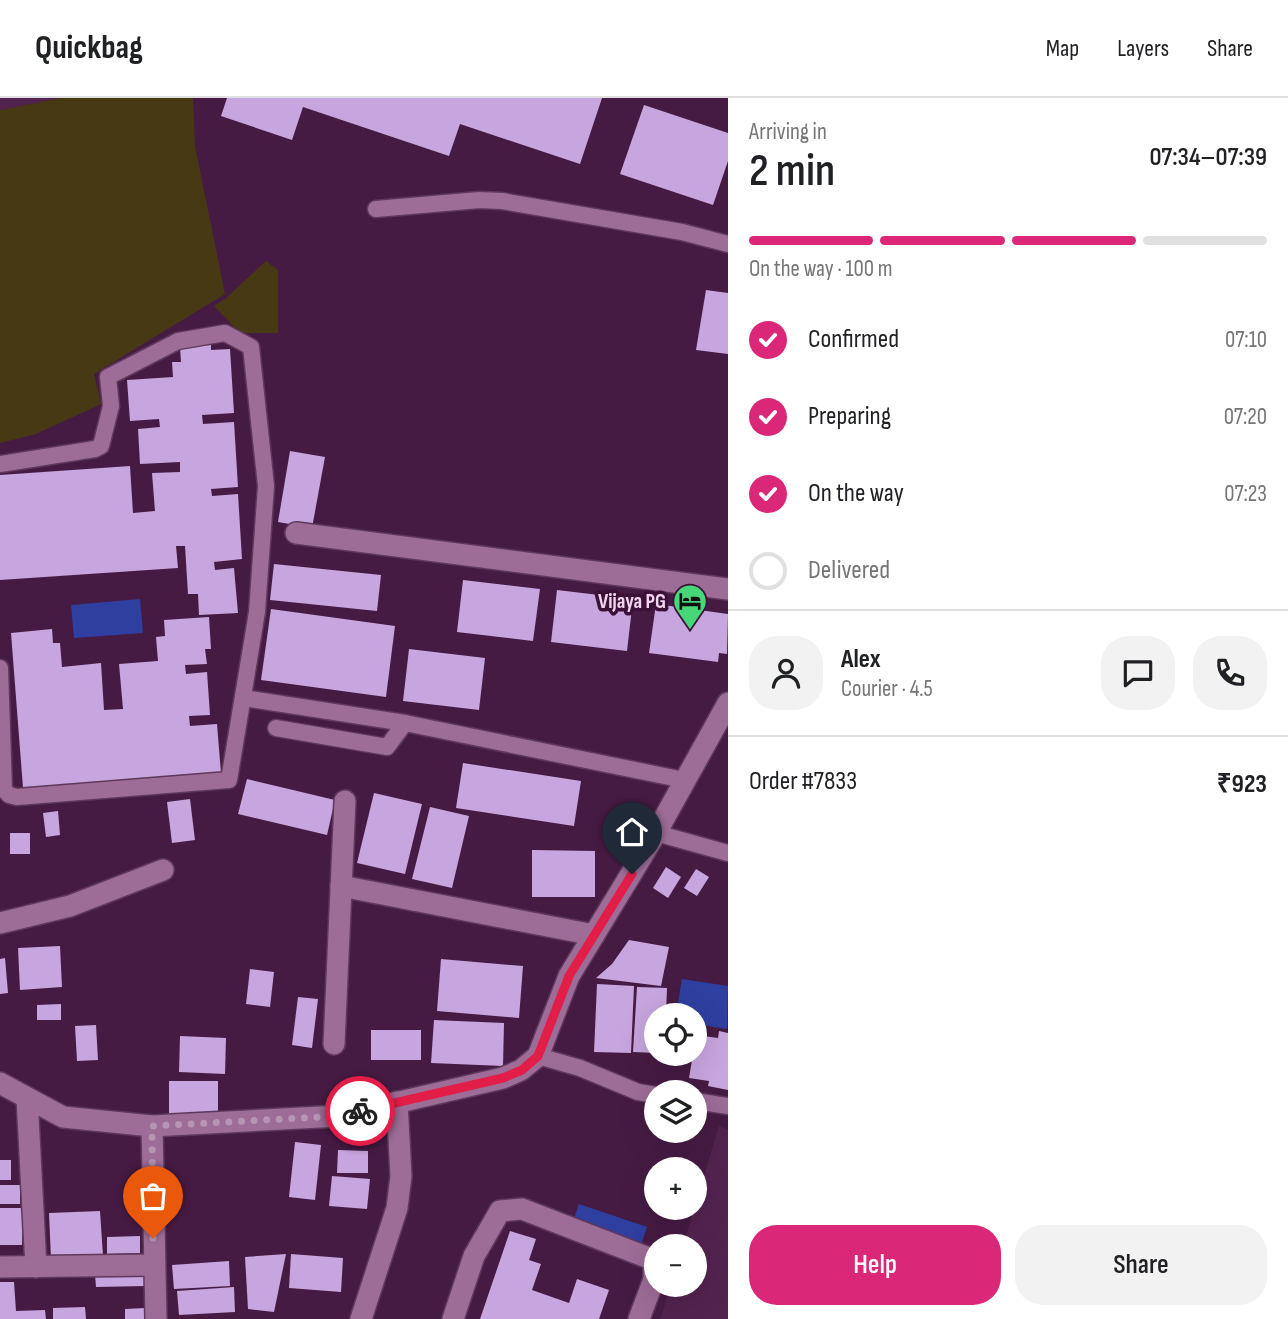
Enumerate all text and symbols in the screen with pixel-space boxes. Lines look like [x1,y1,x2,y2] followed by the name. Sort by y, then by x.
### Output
[35,28,143,68] text: Quickbag
[1046,34,1079,63] text: Map
[1117,34,1169,63] text: Layers
[1207,34,1253,63] text: Share
[749,118,827,146] text: Arriving in
[1149,142,1267,173] text: 07:34–07:39
[749,144,835,199] text: 2 min
[749,255,893,283] text: On the way · 100 m
[749,321,787,359] icon: check
[808,324,899,355] text: Confirmed
[1225,326,1267,354] text: 07:10
[749,398,787,436] icon: check
[808,401,891,432] text: Preparing
[1224,403,1267,431] text: 07:20
[749,475,787,513] icon: check
[808,478,904,509] text: On the way
[1224,480,1267,508] text: 07:23
[808,555,890,586] text: Delivered
[671,582,709,631] hotel icon: Vijaya PG
[598,589,666,614] place label: Vijaya PG
[749,636,823,710] button: person
[1101,636,1175,710] button: chat
[1193,636,1267,710] button: phone
[841,644,881,675] text: Alex
[841,675,933,703] text: Courier · 4.5
[749,766,857,797] text: Order #7833
[1217,769,1267,800] text: ₹923
[602,802,662,874] pin
[613,813,651,851] icon: home
[644,1003,707,1297] map controls
[644,1003,707,1066] button: locate
[325,1076,395,1146] courier
[644,1080,707,1143] button: layers
[341,1092,379,1130] icon: bike
[644,1157,707,1220] button: +
[123,1166,183,1238] pin
[134,1177,172,1215] icon: bag
[749,1225,1001,1305] button: Help
[1015,1225,1267,1305] button: Share
[644,1234,707,1297] button: −

